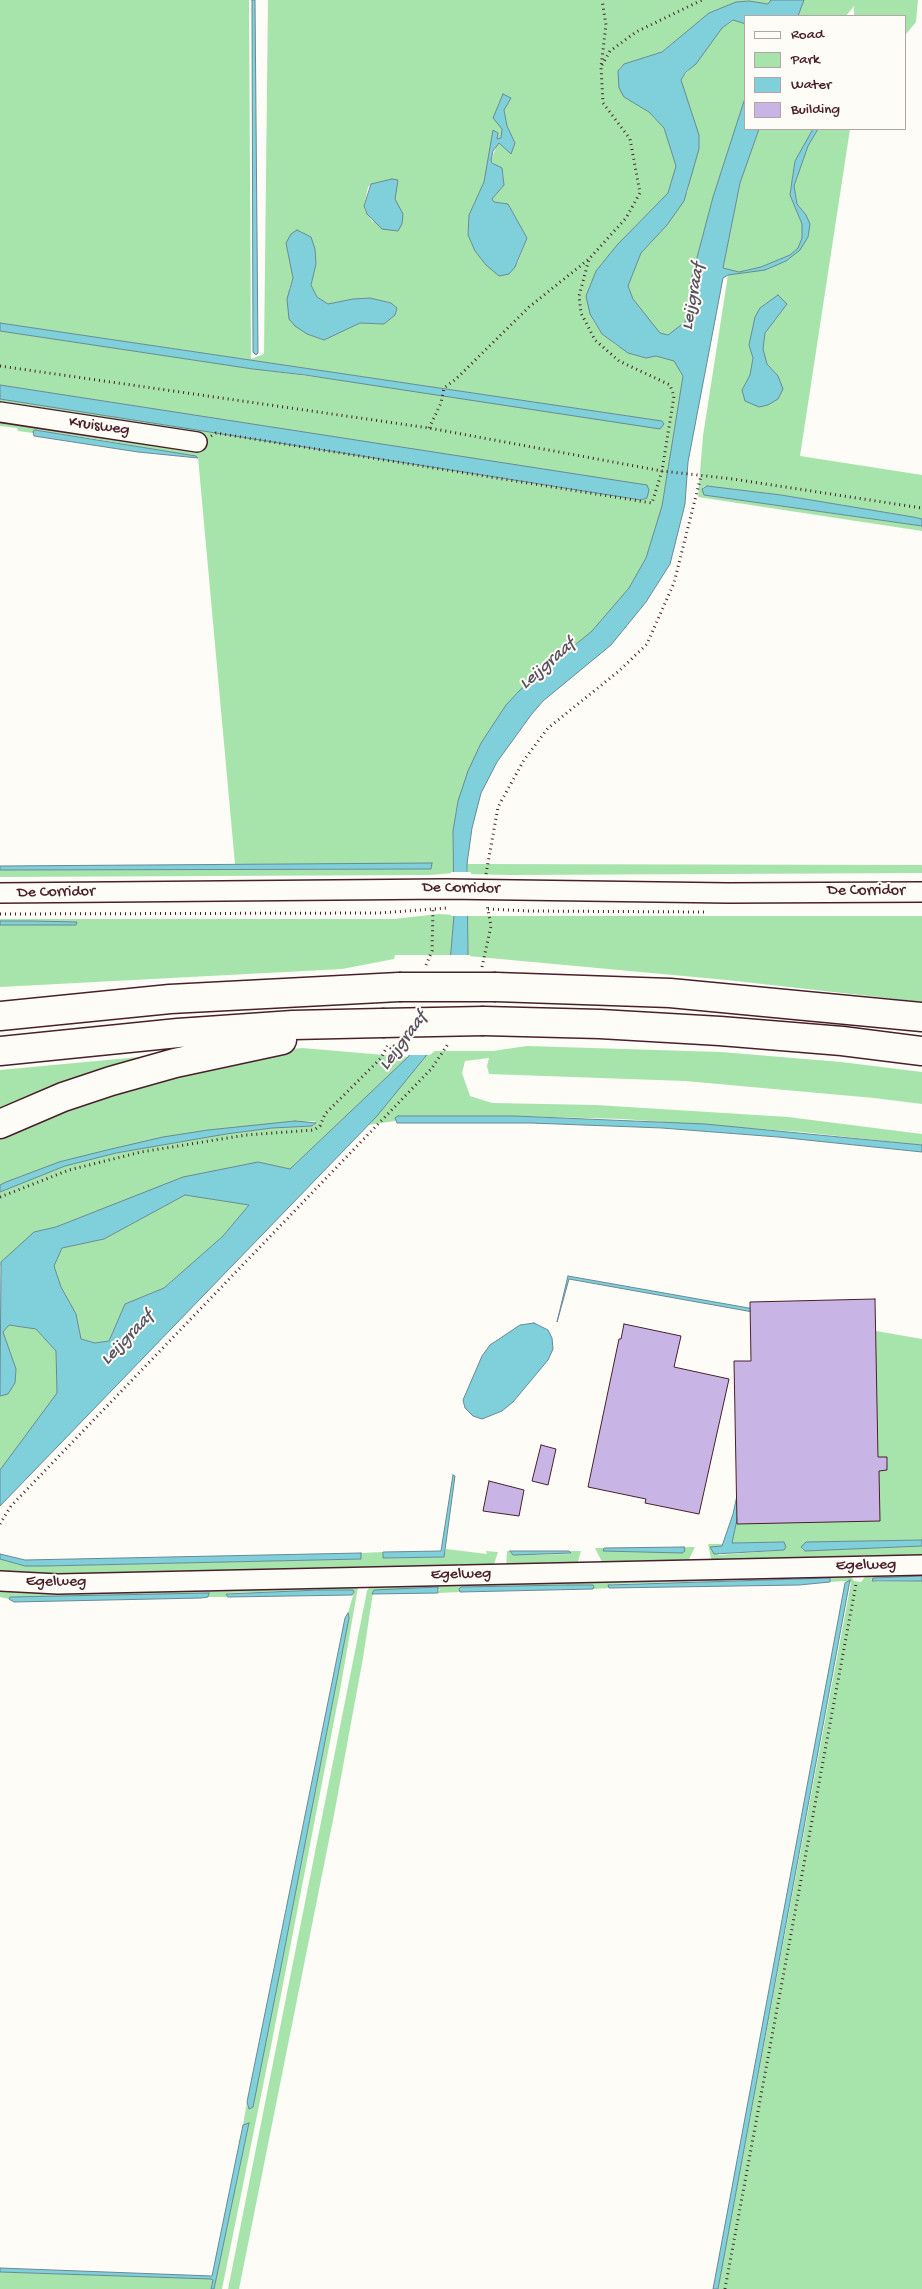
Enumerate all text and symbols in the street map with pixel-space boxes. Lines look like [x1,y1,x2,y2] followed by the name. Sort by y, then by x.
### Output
[744,15,907,130] legend
[791,26,824,44] text: Road
[791,51,820,69] text: Park
[791,76,831,94] text: Water
[791,101,840,119] text: Building
[678,262,710,332] water label: Leijgraaf
[67,413,131,441] street label: Kruisweg
[516,635,580,695] water label: Leijgraaf
[422,879,500,899] street label: De Corridor
[827,882,905,902] street label: De Corridor
[17,883,95,903] street label: De Corridor
[375,1009,433,1075] water label: Leijgraaf
[97,1307,159,1371] water label: Leijgraaf
[836,1556,896,1576] street label: Egelweg
[431,1565,491,1585] street label: Egelweg
[26,1573,86,1593] street label: Egelweg

